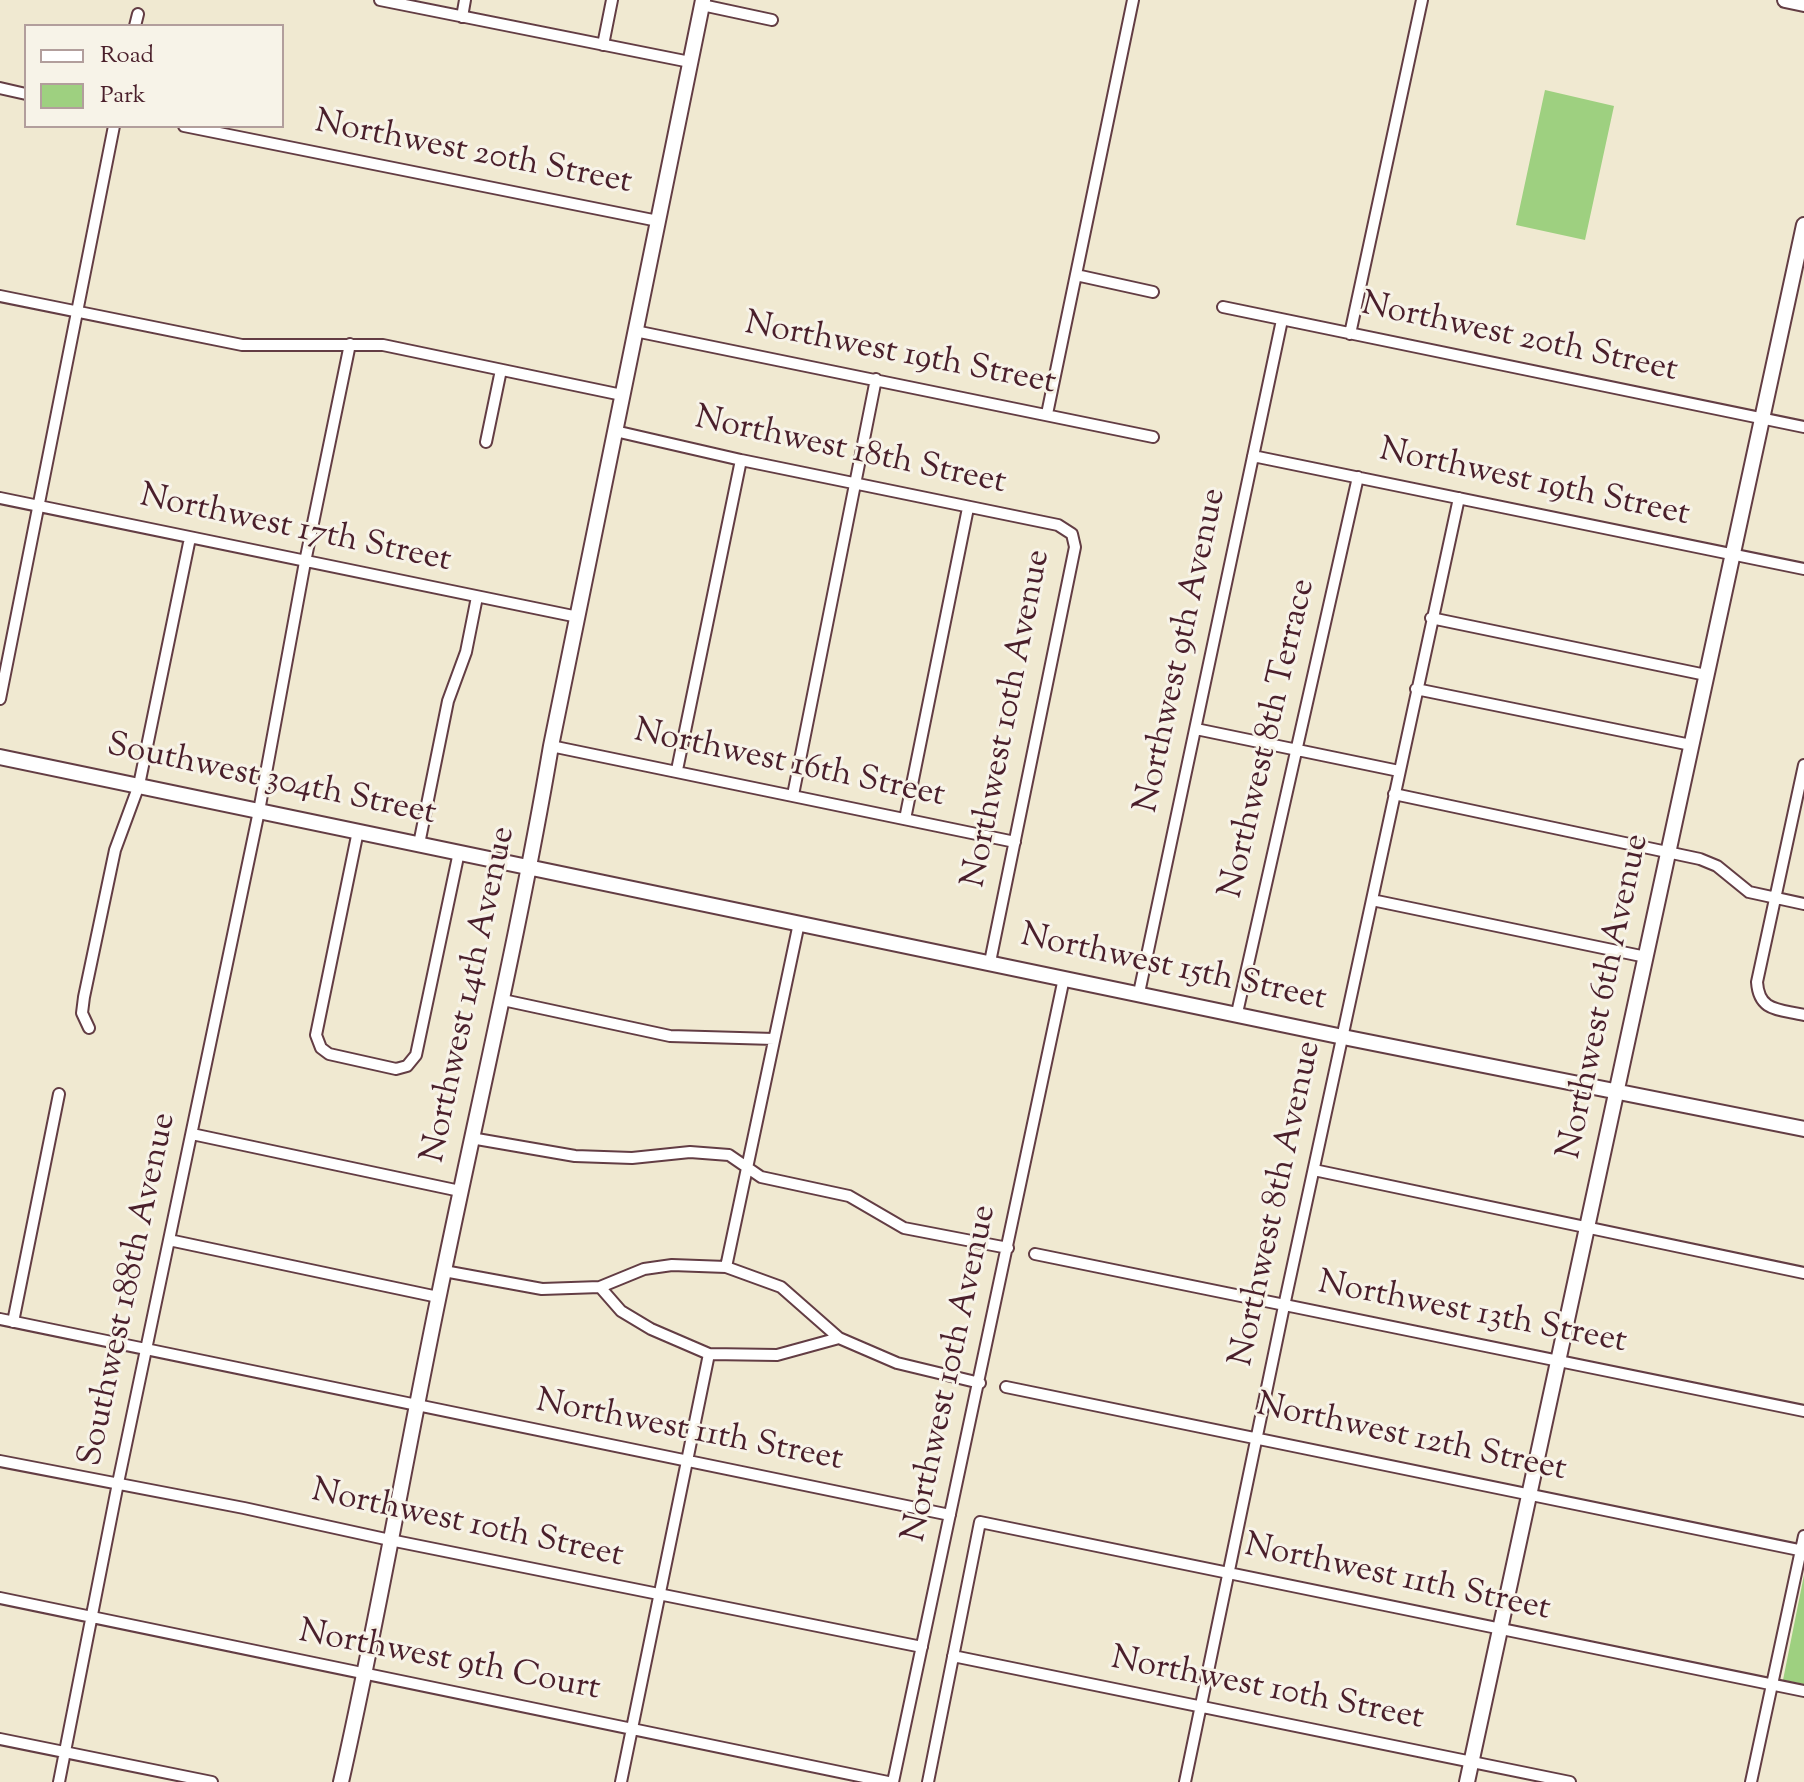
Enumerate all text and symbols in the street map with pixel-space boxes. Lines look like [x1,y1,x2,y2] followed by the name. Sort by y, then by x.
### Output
[24,24,284,128] legend
[100,39,154,73] text: Road
[100,79,146,113] text: Park
[311,104,635,206] street label: Northwest 20th Street
[1357,287,1681,393] street label: Northwest 20th Street
[741,306,1059,406] street label: Northwest 19th Street
[691,400,1009,506] street label: Northwest 18th Street
[1375,432,1693,538] street label: Northwest 19th Street
[136,478,454,584] street label: Northwest 17th Street
[1129,485,1237,817] street label: Northwest 9th Avenue
[956,547,1062,891] street label: Northwest 10th Avenue
[1213,575,1327,903] street label: Northwest 8th Terrace
[630,713,948,819] street label: Northwest 16th Street
[103,727,439,837] street label: Southwest 304th Street
[415,823,527,1167] street label: Northwest 14th Avenue
[1552,831,1660,1163] street label: Northwest 6th Avenue
[1016,918,1330,1022] street label: Northwest 15th Street
[1224,1038,1332,1370] street label: Northwest 8th Avenue
[73,1110,187,1470] street label: Southwest 188th Avenue
[896,1202,1008,1546] street label: Northwest 10th Avenue
[1314,1265,1630,1365] street label: Northwest 13th Street
[532,1383,846,1483] street label: Northwest 11th Street
[1252,1387,1570,1493] street label: Northwest 12th Street
[308,1473,626,1579] street label: Northwest 10th Street
[1240,1528,1554,1632] street label: Northwest 11th Street
[295,1614,603,1712] street label: Northwest 9th Court
[1107,1641,1427,1741] street label: Northwest 10th Street

